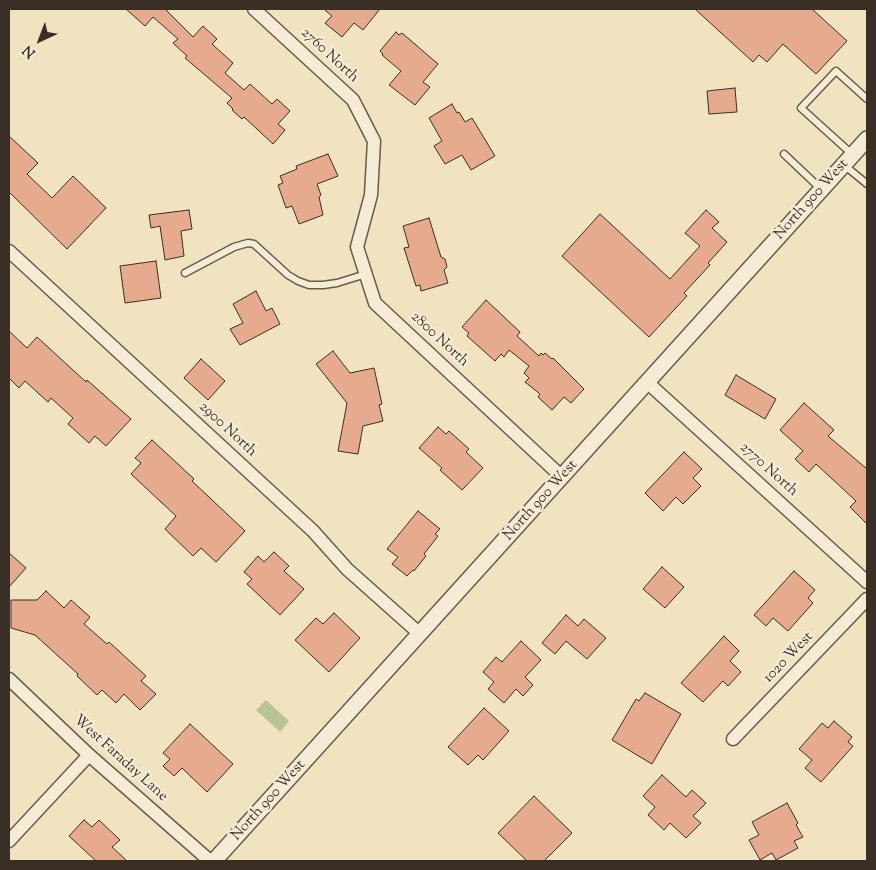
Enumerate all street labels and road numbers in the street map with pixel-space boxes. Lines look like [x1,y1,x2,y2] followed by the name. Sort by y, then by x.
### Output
[296,25,362,87] street label: 2760 North
[771,156,853,244] street label: North 900 West
[406,308,472,372] street label: 2800 North
[194,399,260,461] street label: 2900 North
[735,439,801,501] street label: 2770 North
[500,457,582,545] street label: North 900 West
[760,629,818,687] street label: 1020 West
[69,712,171,806] street label: West Faraday Lane
[228,757,310,845] street label: North 900 West

